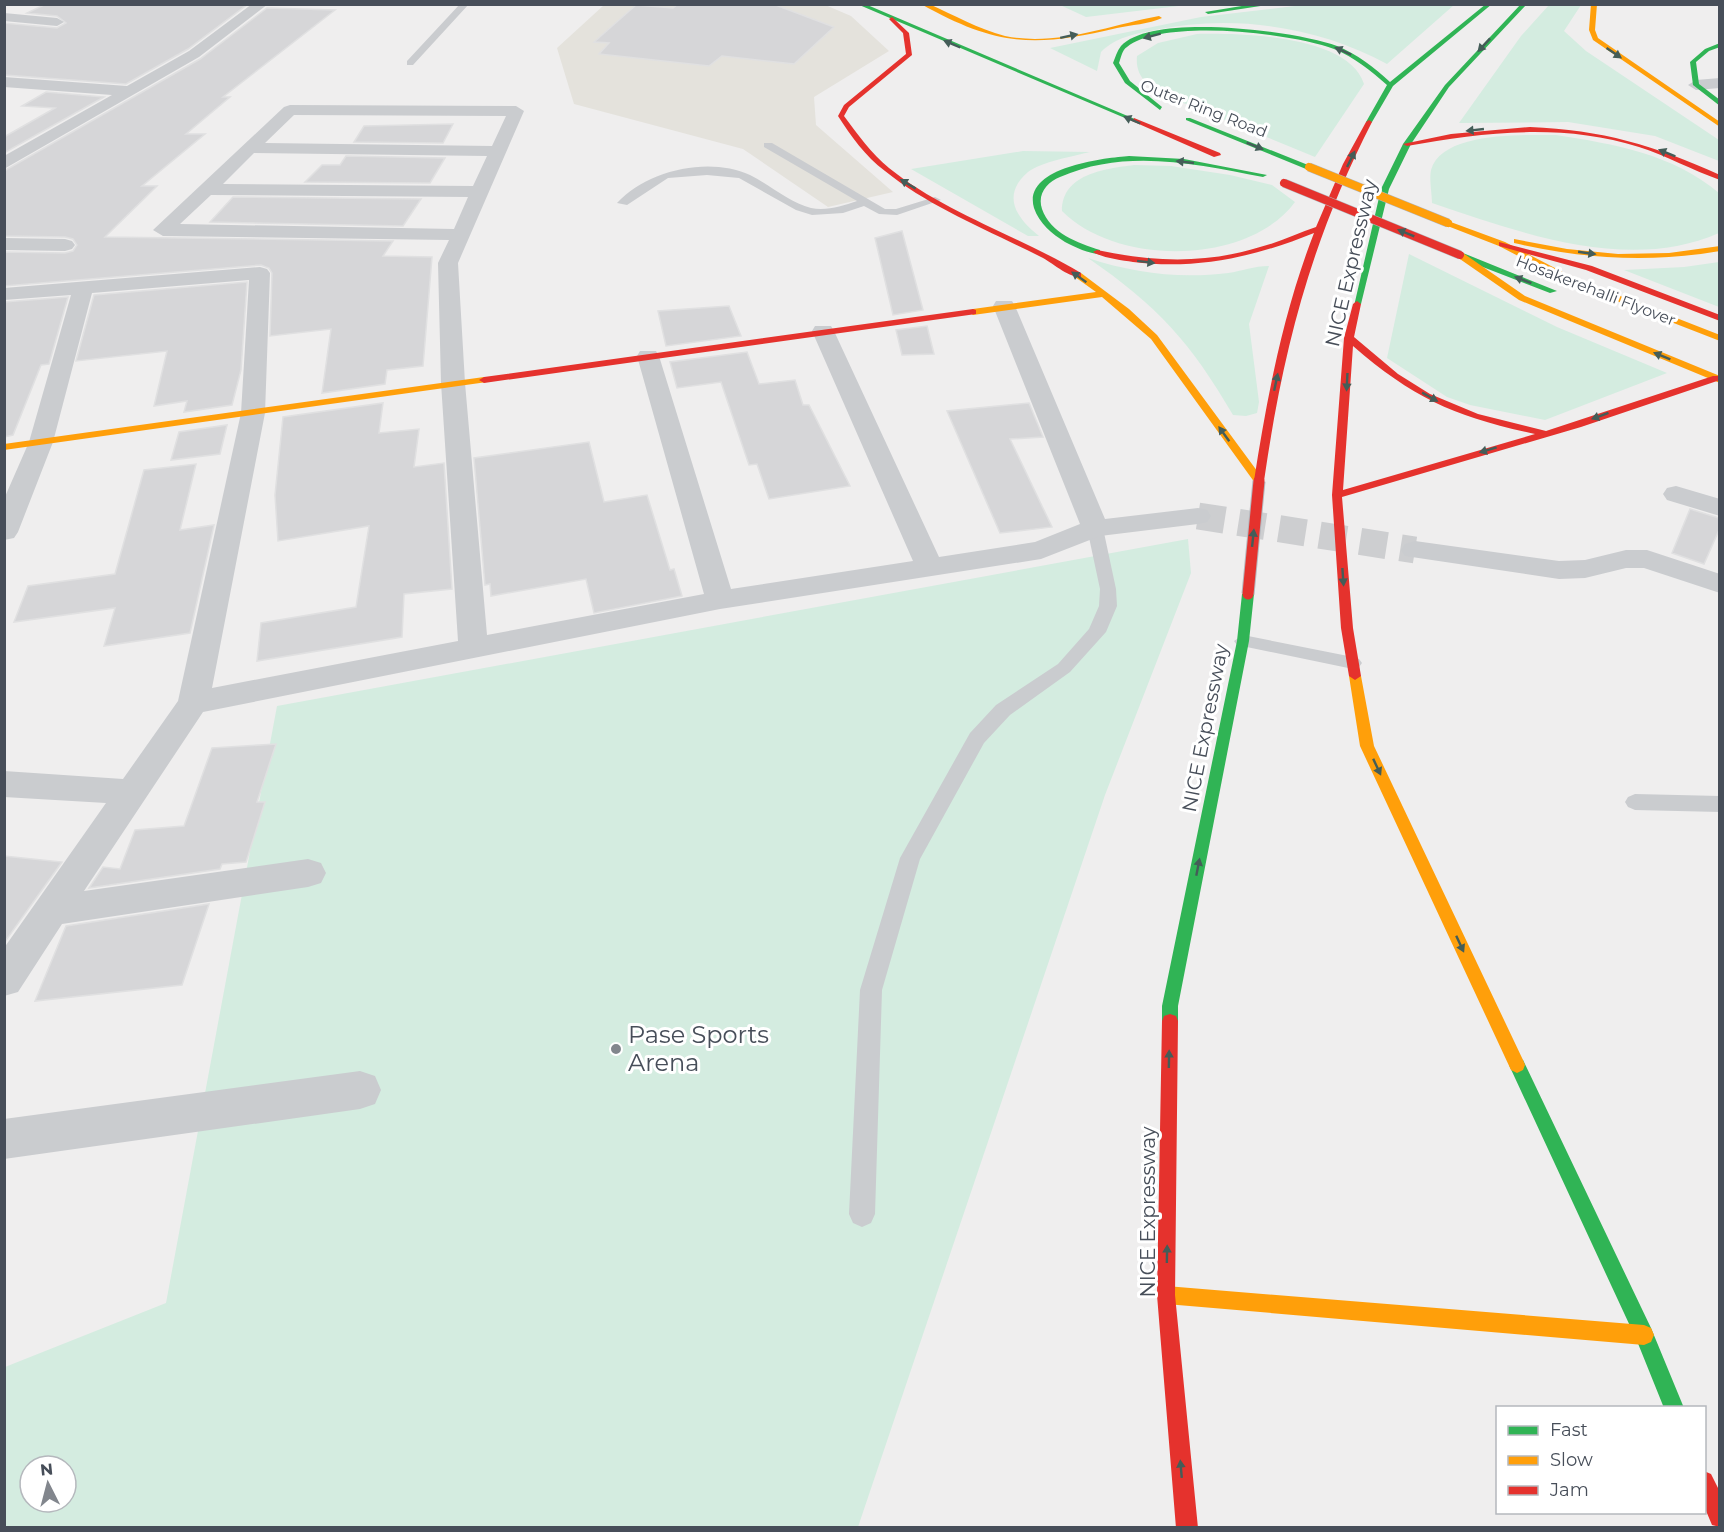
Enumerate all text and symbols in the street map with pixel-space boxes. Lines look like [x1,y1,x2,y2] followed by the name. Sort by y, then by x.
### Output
[1059,31,1078,40] one-way arrow
[1143,31,1161,41] one-way arrow
[1477,38,1491,53] one-way arrow
[943,39,961,48] one-way arrow
[1334,47,1351,56] one-way arrow
[1606,47,1622,58] one-way arrow
[1138,76,1270,141] street label: Outer Ring Road
[1123,115,1141,124] one-way arrow
[1466,125,1485,135] one-way arrow
[1246,141,1264,151] one-way arrow
[1658,147,1676,157] one-way arrow
[1346,150,1355,167] one-way arrow
[1175,157,1194,167] one-way arrow
[1320,177,1382,349] street label: NICE Expressway
[900,178,916,189] one-way arrow
[1396,228,1414,238] one-way arrow
[1578,248,1597,257] one-way arrow
[1513,251,1678,330] street label: Hosakerehalli Flyover
[1137,258,1156,267] one-way arrow
[1071,271,1087,283] one-way arrow
[1514,274,1532,284] one-way arrow
[1653,351,1671,360] one-way arrow
[1272,373,1281,392] one-way arrow
[1342,373,1351,392] one-way arrow
[1422,392,1439,402] one-way arrow
[1591,412,1609,422] one-way arrow
[1219,426,1231,441] one-way arrow
[1479,446,1497,455] one-way arrow
[1248,528,1258,547] one-way arrow
[1338,567,1348,586] one-way arrow
[1177,642,1233,814] street label: NICE Expressway
[1372,759,1381,776] one-way arrow
[1194,857,1203,876] one-way arrow
[1455,935,1464,952] one-way arrow
[628,1020,769,1077] place label: Pase Sports Arena
[609,1042,623,1056] marker: Pase Sports Arena
[1165,1049,1174,1068] one-way arrow
[1136,1126,1160,1298] street label: NICE Expressway
[1162,1244,1172,1263] one-way arrow
[1496,1406,1706,1514] legend
[1550,1419,1588,1441] text: Fast
[1550,1449,1593,1471] text: Slow
[18,1454,78,1514] north arrow
[39,1459,54,1480] text: N
[1177,1460,1186,1479] one-way arrow
[1549,1479,1589,1501] text: Jam

